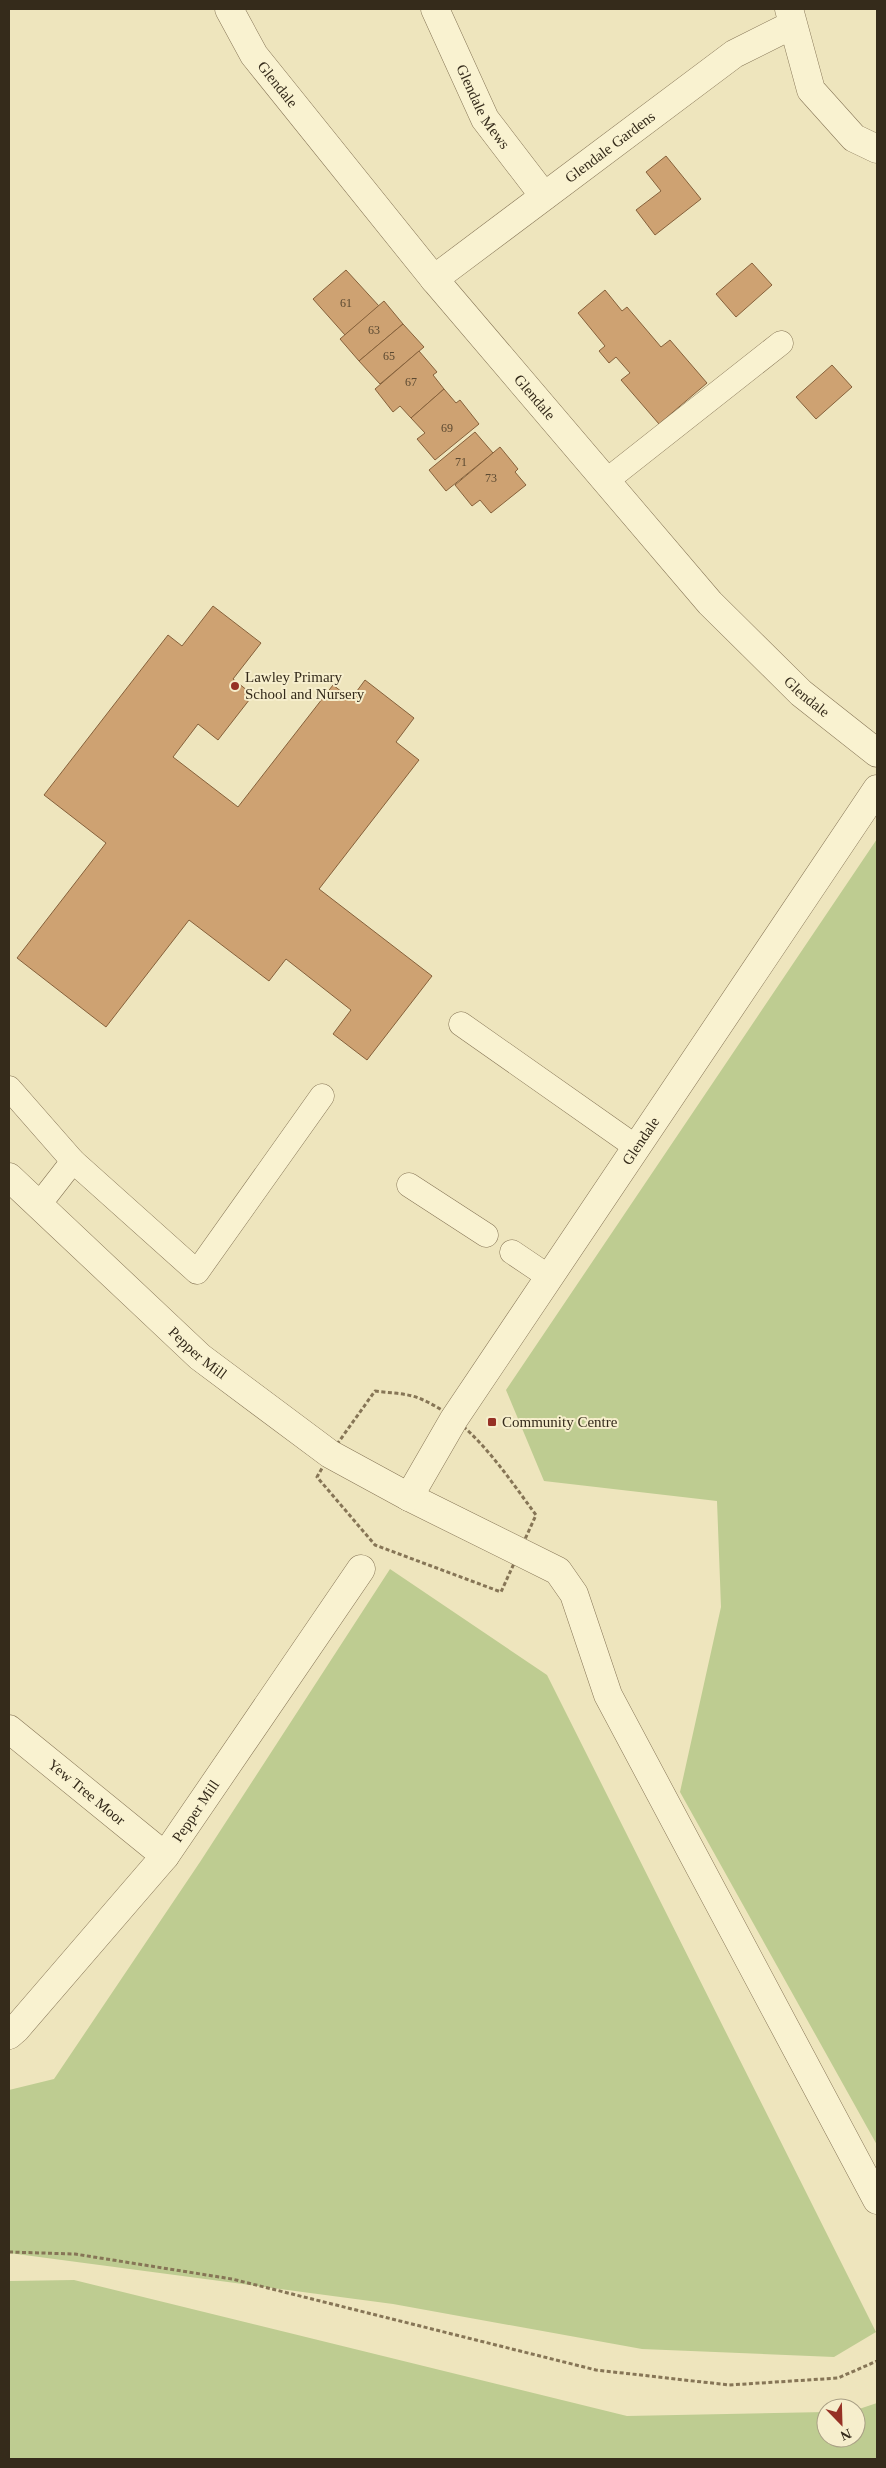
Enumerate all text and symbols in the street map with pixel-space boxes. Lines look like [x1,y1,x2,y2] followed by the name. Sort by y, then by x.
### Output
[254,58,301,111] street label: Glendale
[453,62,513,152] street label: Glendale Mews
[562,108,658,186] street label: Glendale Gardens
[340,296,352,310] house number: 61
[368,323,380,337] house number: 63
[383,349,395,363] house number: 65
[511,371,559,423] street label: Glendale
[405,375,417,389] house number: 67
[441,421,453,435] house number: 69
[455,455,467,469] house number: 71
[485,471,497,485] house number: 73
[245,669,365,702] place label: Lawley Primary School and Nursery
[781,673,833,720] street label: Glendale
[229,680,241,692] marker: Lawley Primary School and Nursery
[619,1114,663,1168] street label: Glendale
[165,1324,230,1382] street label: Pepper Mill
[502,1414,618,1430] place label: Community Centre
[486,1416,498,1428] marker: Community Centre
[45,1756,128,1828] street label: Yew Tree Moor
[169,1777,222,1845] street label: Pepper Mill
[816,2398,866,2448] north arrow
[838,2426,853,2443] text: N

